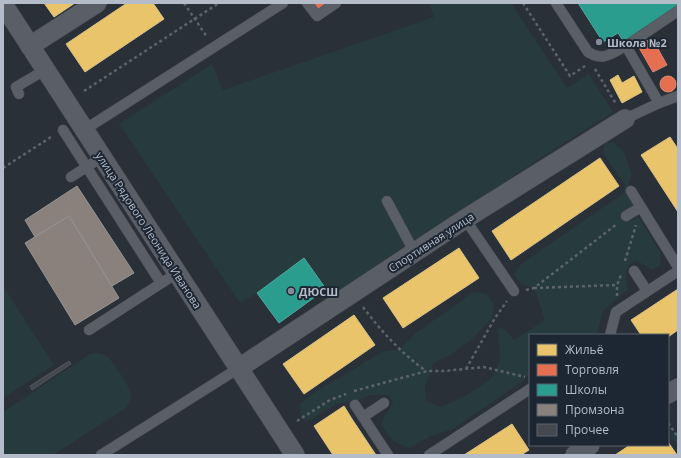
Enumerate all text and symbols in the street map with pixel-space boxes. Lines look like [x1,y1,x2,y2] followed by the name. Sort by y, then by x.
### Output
[607,35,667,50] place label: Школа №2
[594,37,604,47] marker: Школа №2
[93,149,205,311] street label: улица Рядового Леонида Иванова
[385,209,477,275] street label: Спортивная улица
[299,284,338,299] place label: ДЮСШ
[286,286,296,296] marker: ДЮСШ
[529,334,669,446] legend
[565,341,604,358] text: Жильё
[565,361,619,378] text: Торговля
[565,381,607,398] text: Школы
[565,401,624,418] text: Промзона
[565,421,609,438] text: Прочее

